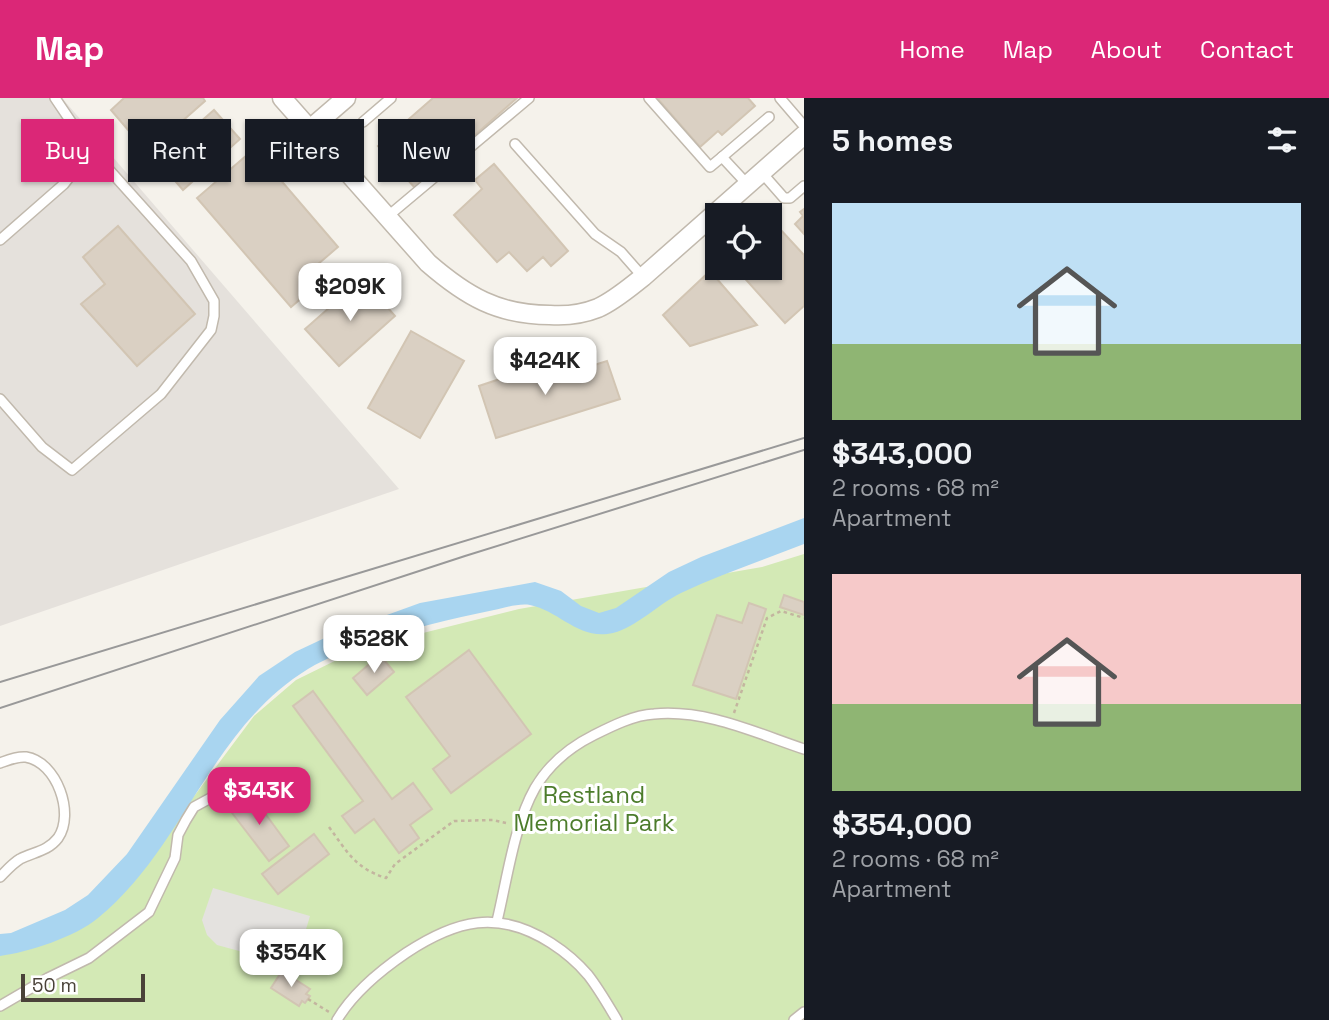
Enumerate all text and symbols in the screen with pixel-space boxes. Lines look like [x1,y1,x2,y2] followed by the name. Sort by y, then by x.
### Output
[35,28,104,70] text: Map
[899,34,965,65] text: Home
[1003,34,1053,65] text: Map
[1091,34,1162,65] text: About
[1200,34,1294,65] text: Contact
[21,119,114,182] chip: Buy
[128,119,231,182] chip: Rent
[245,119,364,182] chip: Filters
[378,119,475,182] chip: New
[832,121,953,160] text: 5 homes
[1263,121,1301,159] icon: filters
[705,203,782,280] map controls
[705,203,782,280] button: locate
[1004,248,1130,374] icon: home
[301,264,399,323] pin: $209K
[314,271,386,301] text: $209K
[496,338,594,397] pin: $424K
[510,345,580,375] text: $424K
[832,434,973,473] text: $343,000
[832,473,999,503] text: 2 rooms · 68 m²
[832,503,952,533] text: Apartment
[325,616,423,675] pin: $528K
[1004,619,1130,745] icon: home
[339,623,409,653] text: $528K
[210,768,308,827] pin: $343K
[224,775,294,805] text: $343K
[513,779,675,838] park label: Restland Memorial Park
[832,805,972,844] text: $354,000
[832,844,999,874] text: 2 rooms · 68 m²
[832,874,952,904] text: Apartment
[242,930,340,989] pin: $354K
[256,937,326,967] text: $354K
[21,971,145,1003] scale bar
[32,973,77,998] text: 50 m

